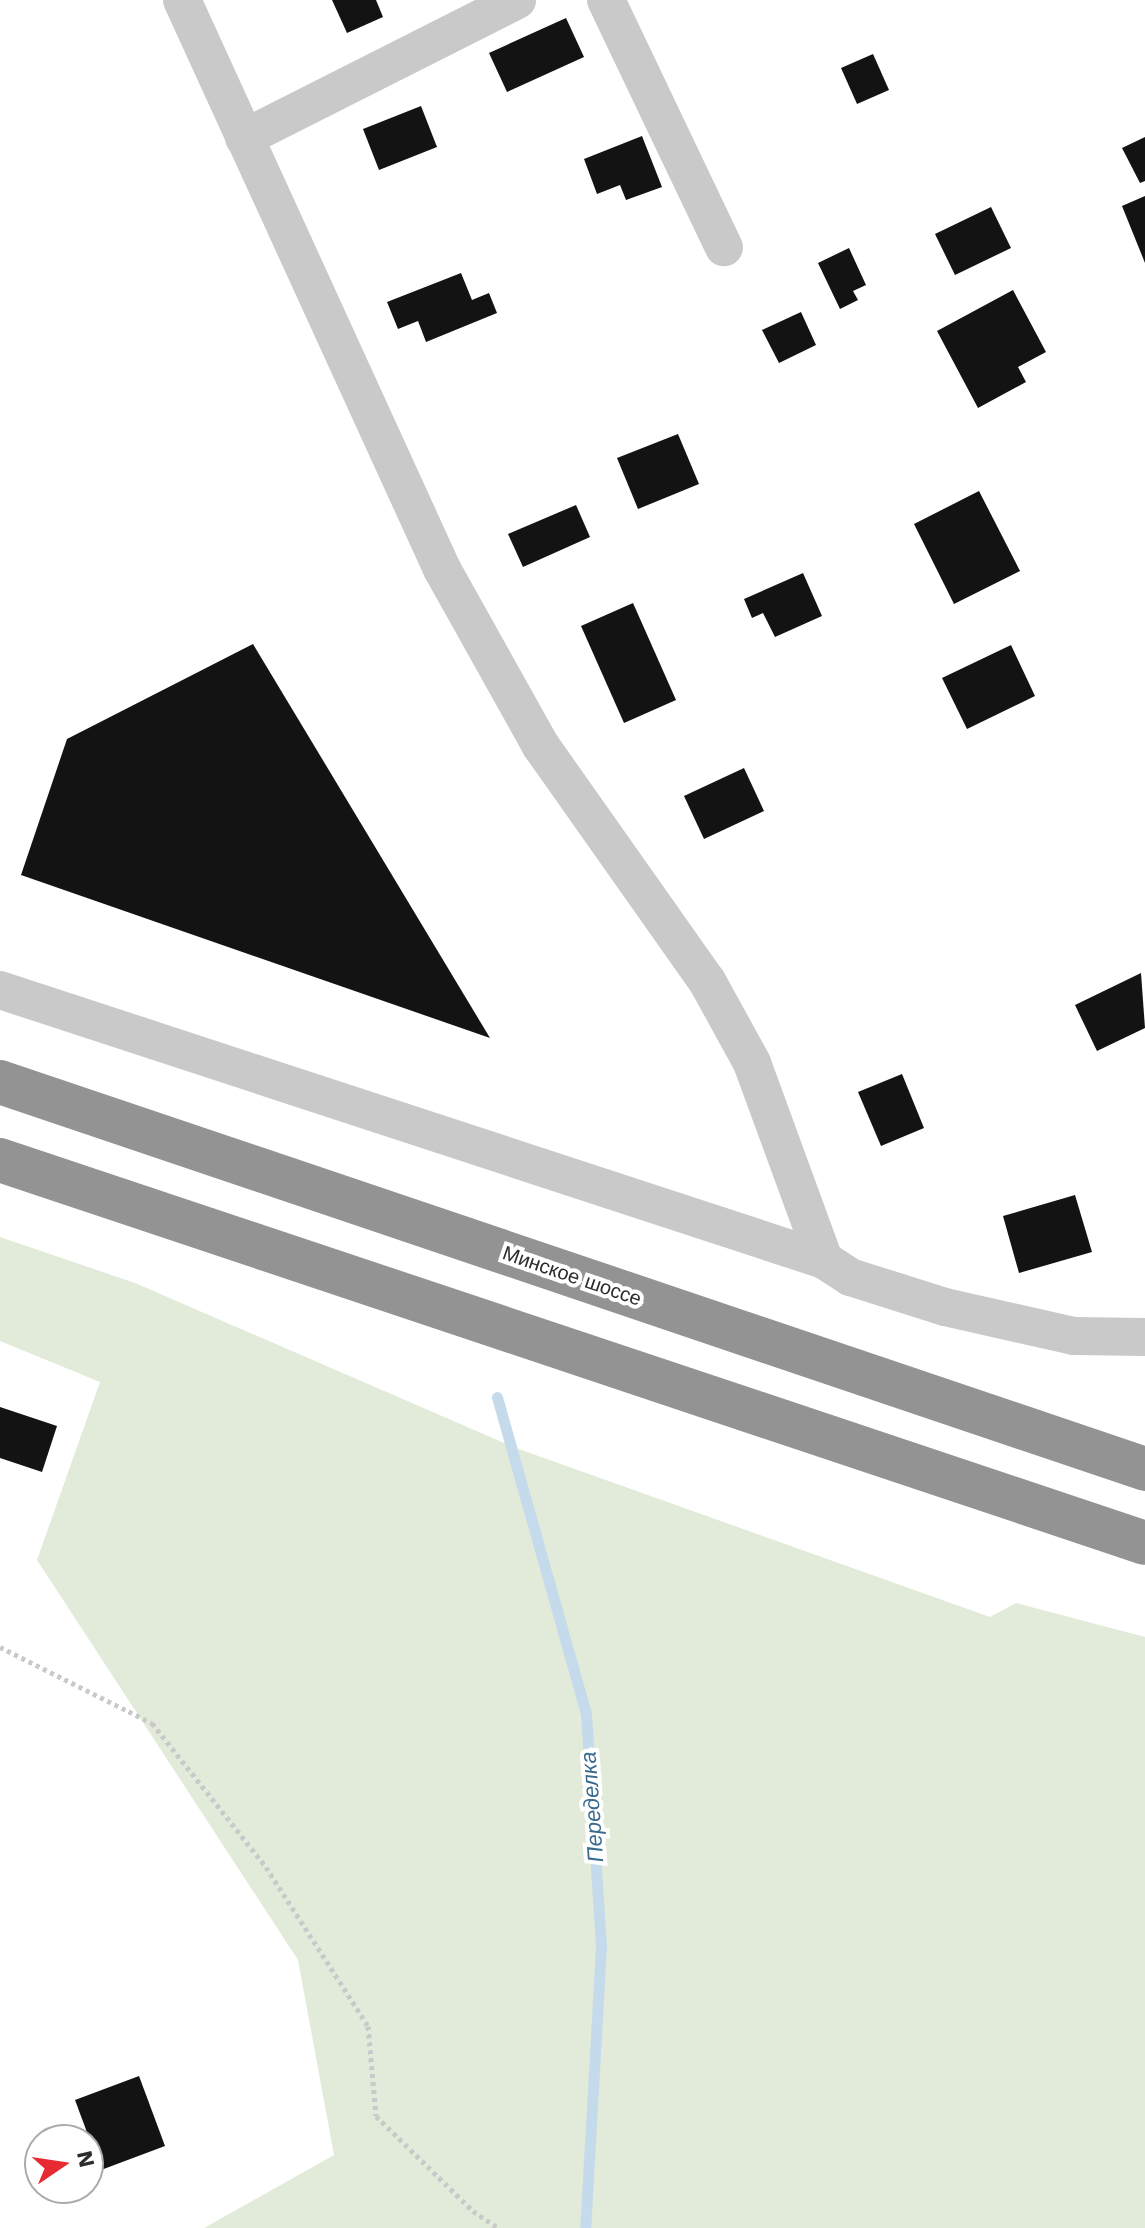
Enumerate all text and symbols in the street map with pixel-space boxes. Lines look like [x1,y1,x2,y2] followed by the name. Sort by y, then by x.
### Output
[499,1241,645,1311] street label: Минское шоссе
[575,1751,609,1863] water label: Переделка
[24,2124,104,2204] north arrow
[72,2148,100,2170] text: N

